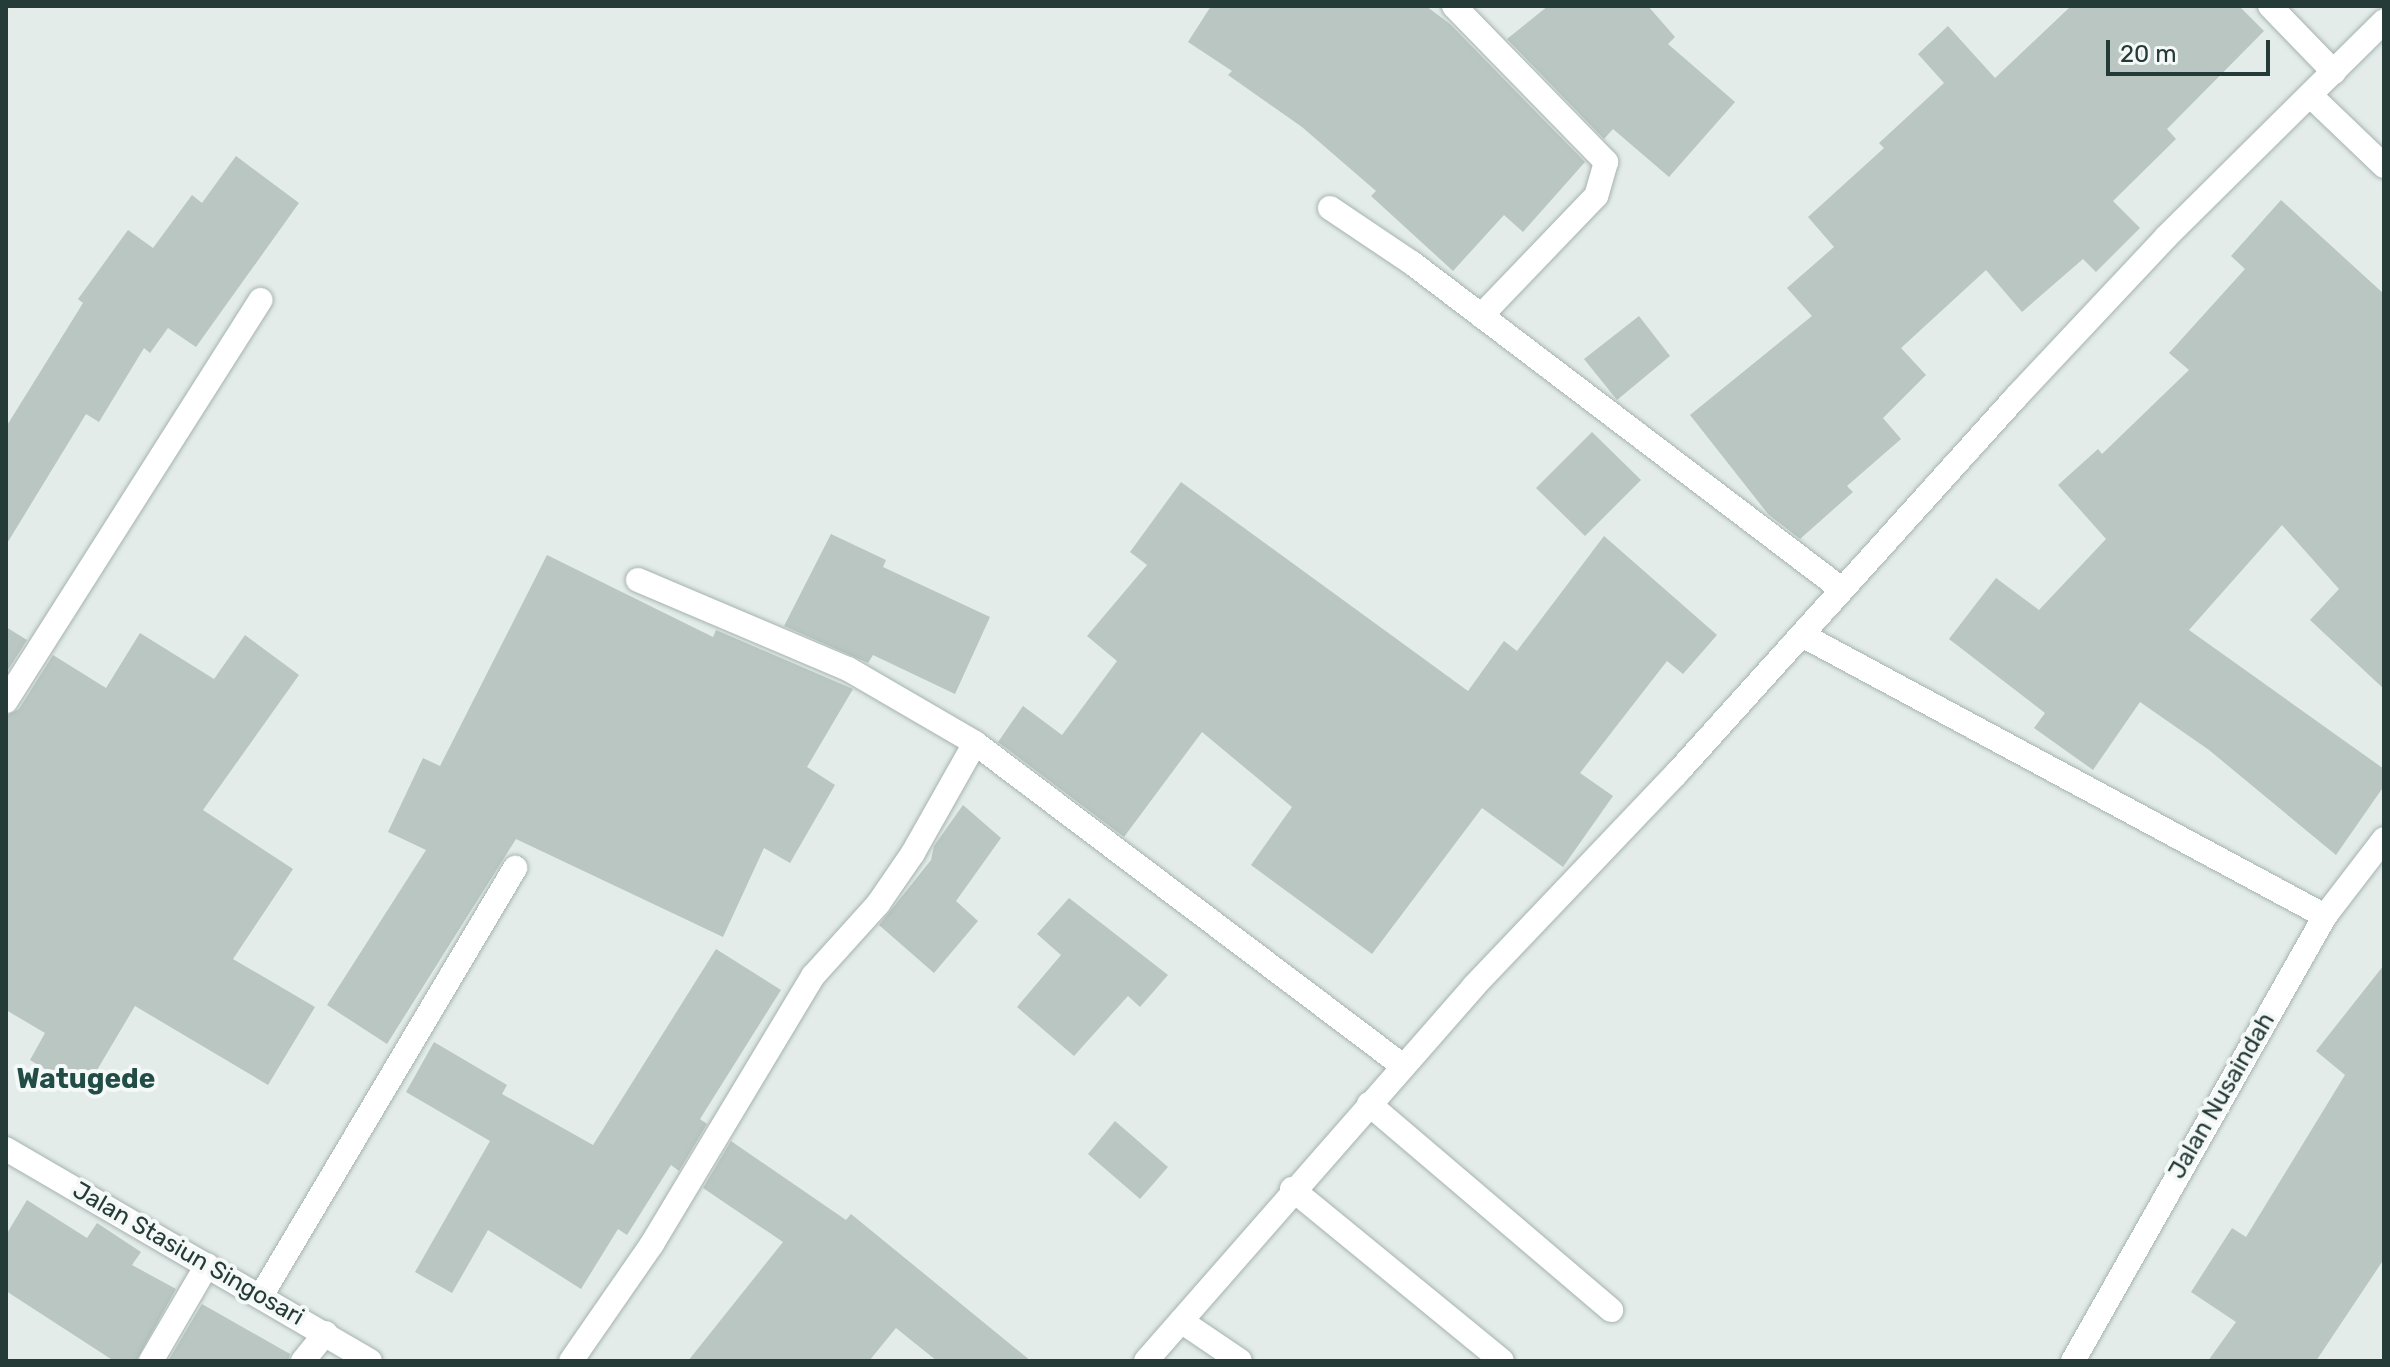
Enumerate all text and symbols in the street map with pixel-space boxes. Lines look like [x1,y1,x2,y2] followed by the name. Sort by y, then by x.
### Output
[2110,24,2274,74] scale bar
[2120,40,2177,68] text: 20 m
[2163,1008,2281,1184] street label: Jalan Nusaindah
[17,1062,155,1096] district label: Watugede
[67,1176,309,1332] street label: Jalan Stasiun Singosari

